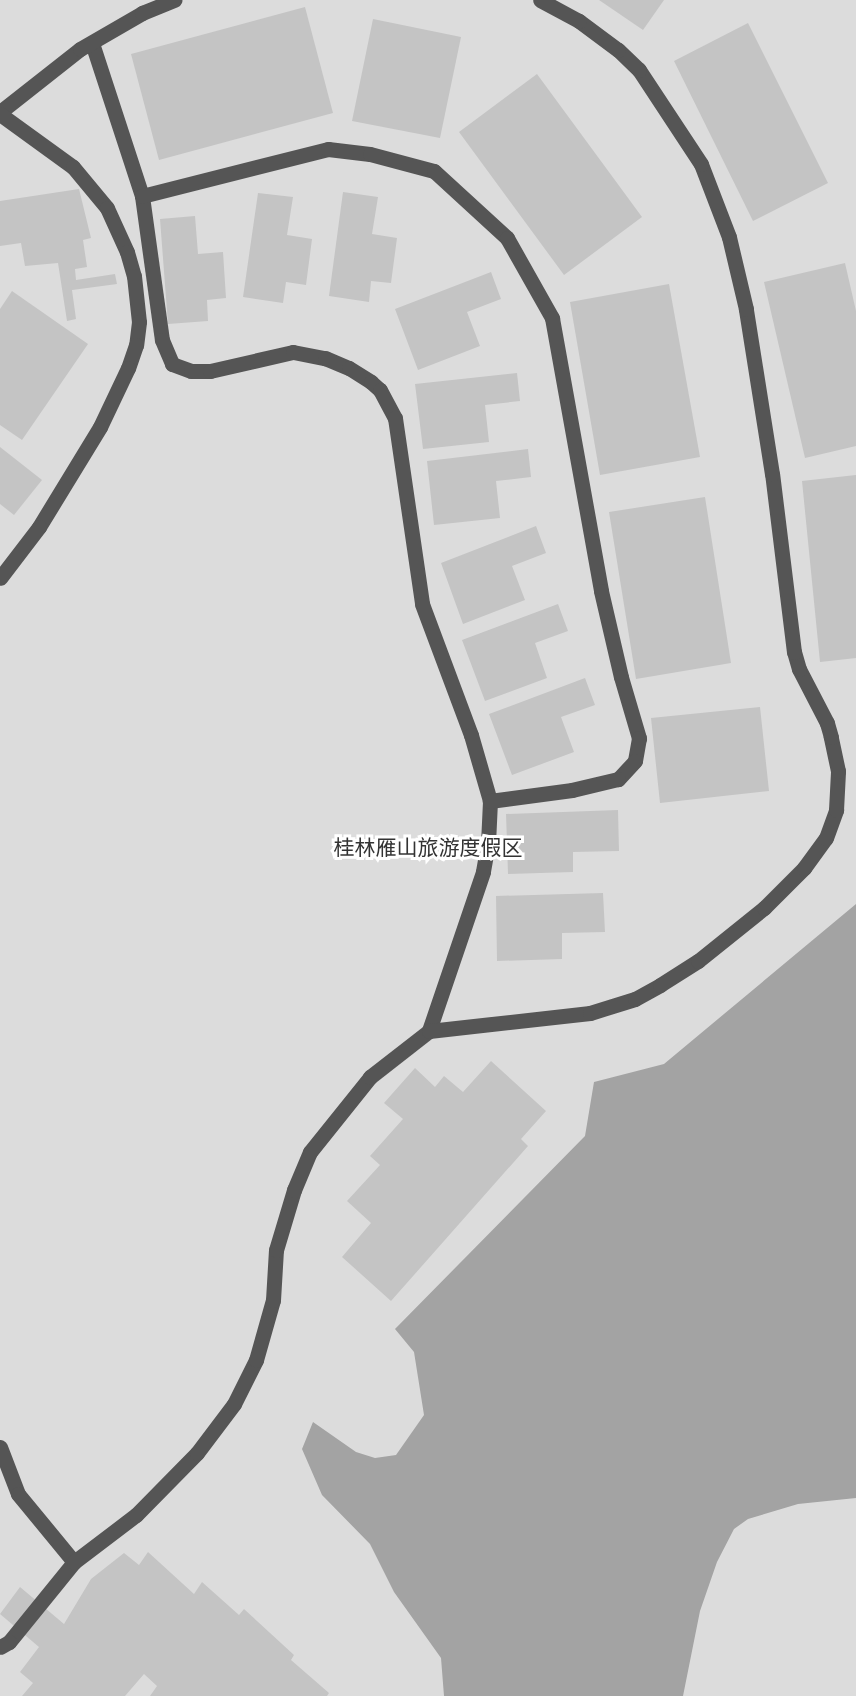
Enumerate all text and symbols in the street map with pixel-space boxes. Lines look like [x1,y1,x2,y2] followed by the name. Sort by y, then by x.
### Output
[334,835,522,861] park label: 桂林雁山旅游度假区

